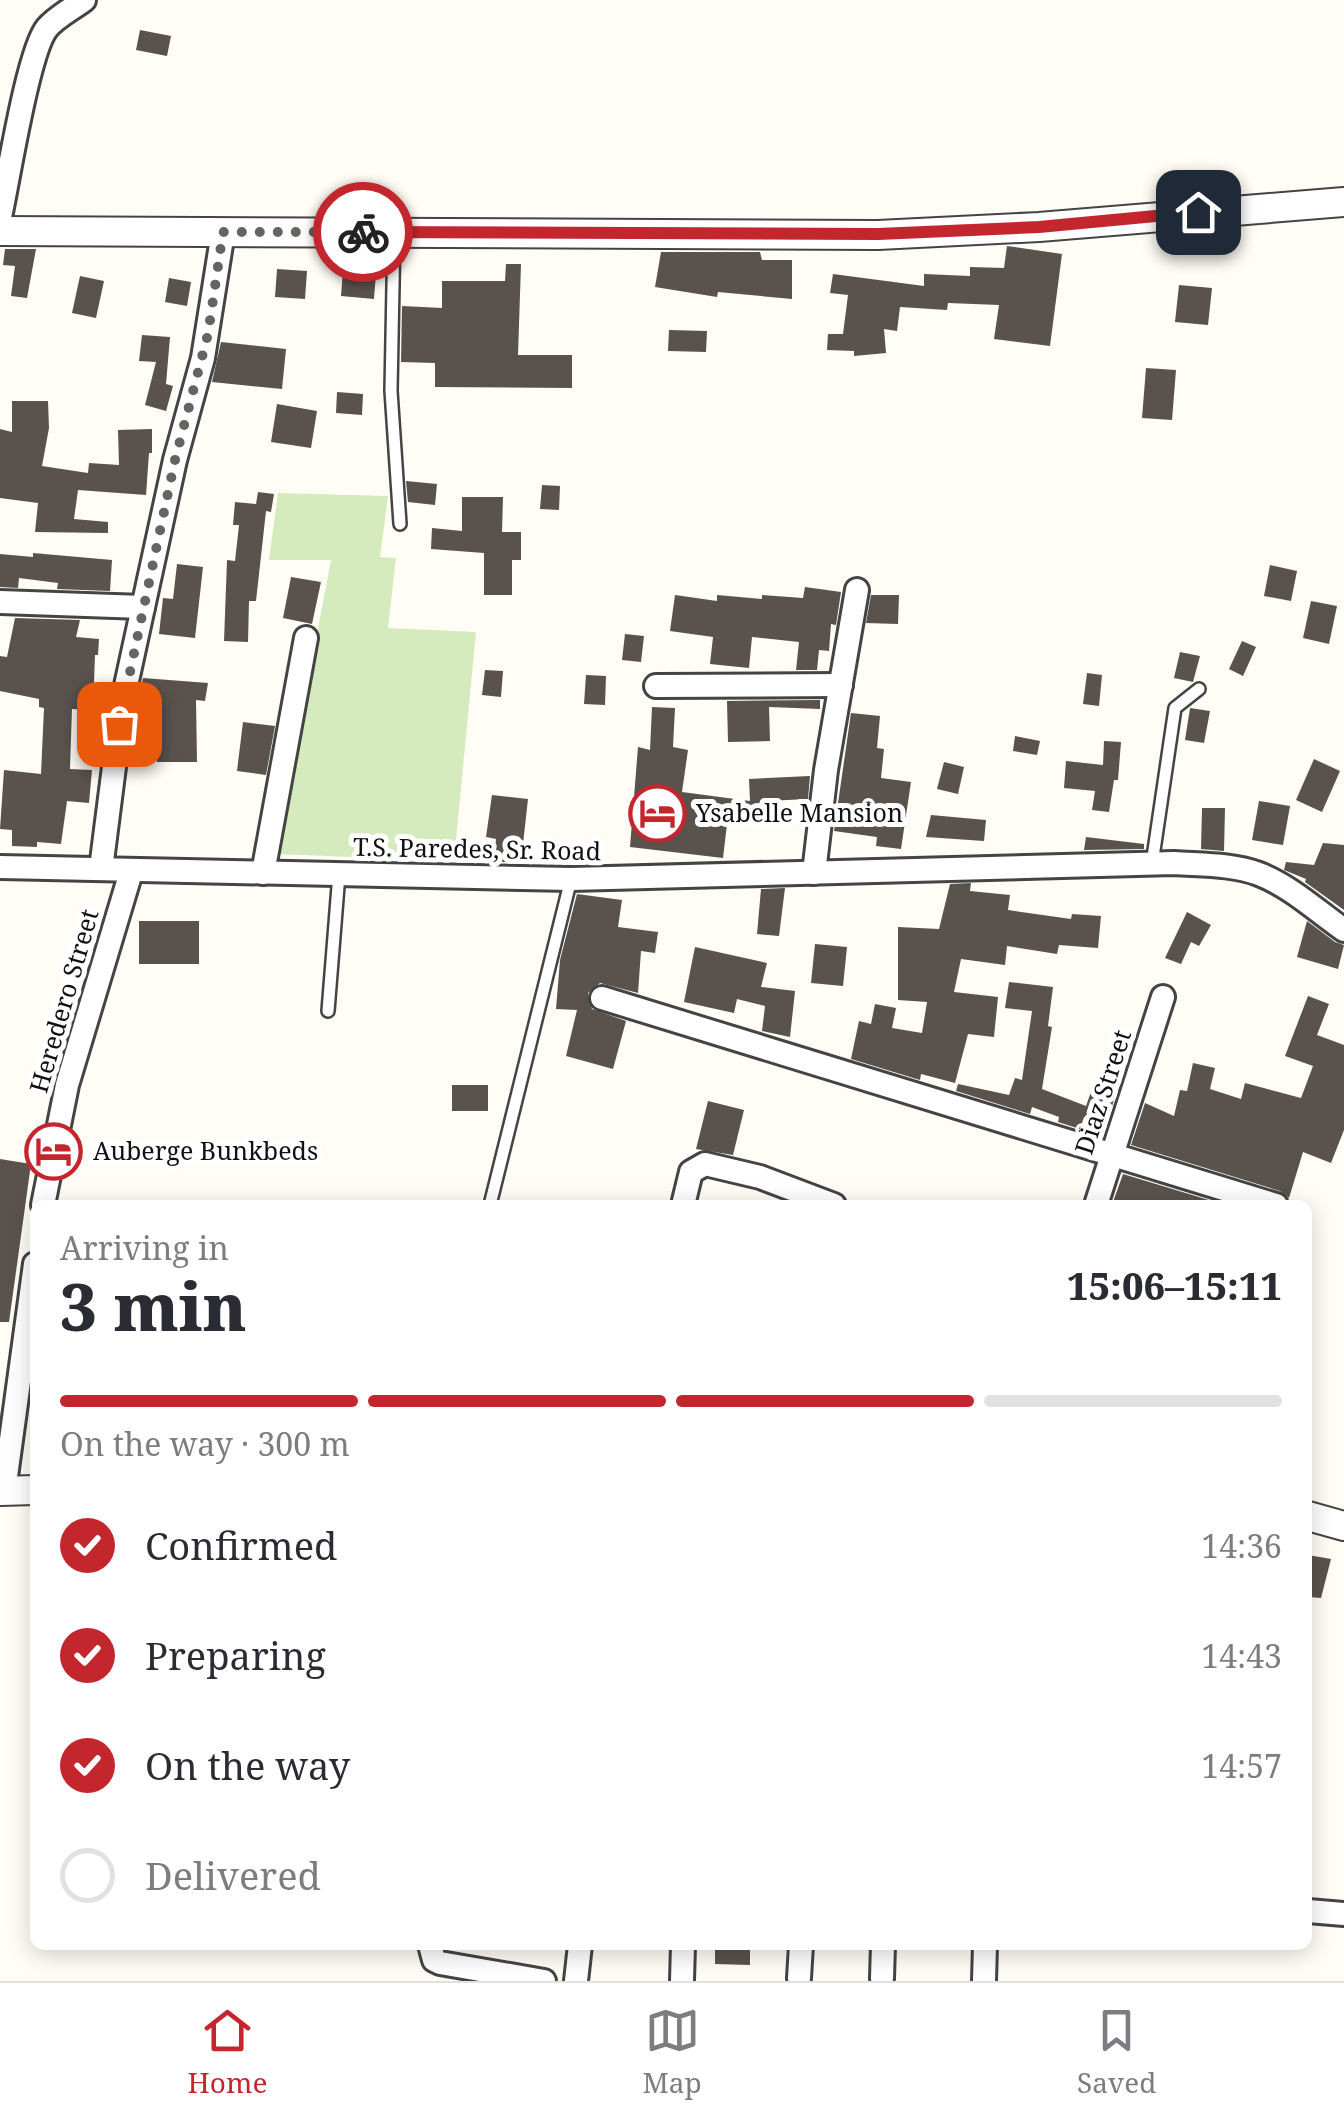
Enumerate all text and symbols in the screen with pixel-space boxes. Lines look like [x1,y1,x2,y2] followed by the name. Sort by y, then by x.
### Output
[1156,170,1241,255] pin
[313,182,413,282] courier
[1171,185,1226,240] icon: home
[336,205,391,260] icon: bike
[77,682,162,767] pin
[92,697,147,752] icon: bag
[627,783,687,843] hotel icon: Ysabelle Mansion
[695,795,903,829] place label: Ysabelle Mansion
[353,829,601,867] street label: T.S. Paredes, Sr. Road
[21,905,106,1096] street label: Heredero Street
[1066,1025,1138,1158] street label: Diaz Street
[24,1121,84,1181] hotel icon: Auberge Bunkbeds
[93,1133,318,1167] place label: Auberge Bunkbeds
[60,1226,229,1269] text: Arriving in
[1067,1259,1282,1311] text: 15:06–15:11
[60,1262,247,1350] text: 3 min
[60,1422,350,1465] text: On the way · 300 m
[60,1518,115,1573] icon: check
[145,1519,337,1571] text: Confirmed
[1201,1524,1282,1567] text: 14:36
[60,1628,115,1683] icon: check
[145,1629,326,1681] text: Preparing
[1201,1634,1282,1677] text: 14:43
[60,1738,115,1793] icon: check
[145,1739,350,1791] text: On the way
[1201,1744,1282,1787] text: 14:57
[145,1849,321,1901] text: Delivered
[188,2003,267,2101] tab: Home
[643,2003,702,2101] tab: Map
[1077,2003,1156,2101] tab: Saved

